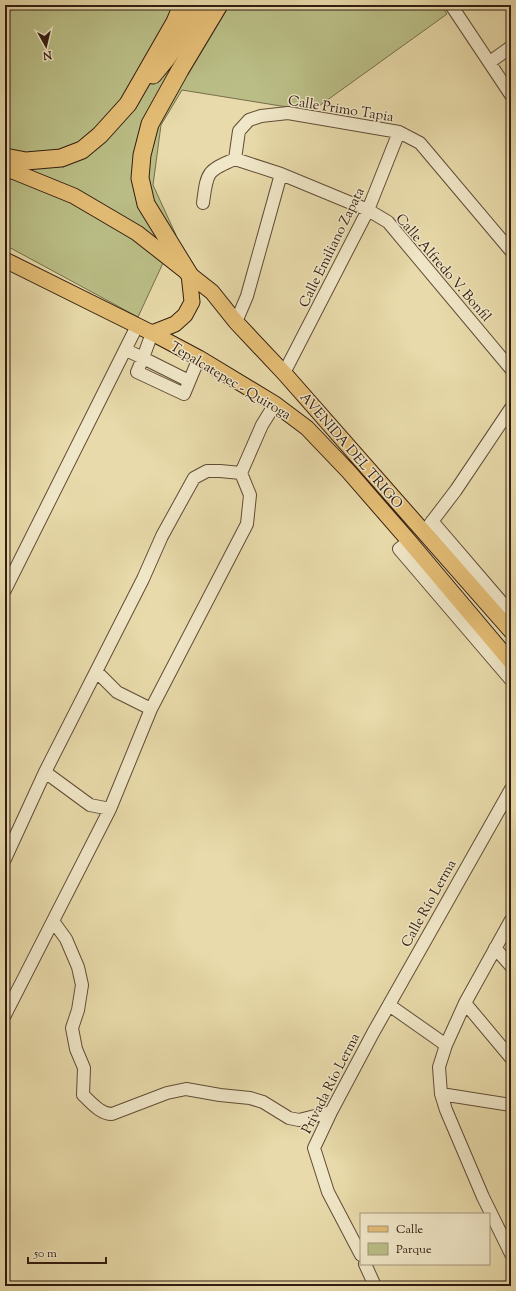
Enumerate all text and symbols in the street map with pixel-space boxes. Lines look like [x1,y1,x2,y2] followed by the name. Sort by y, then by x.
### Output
[26,26,66,66] north arrow
[42,46,54,63] text: N
[286,92,396,128] street label: Calle Primo Tapia
[295,184,371,311] street label: Calle Emiliano Zapata
[390,210,495,327] street label: Calle Alfredo V. Bonfil
[166,338,295,426] street label: Tepalcatepec - Quiroga
[294,389,407,514] street label: AVENIDA DEL TRIGO
[397,856,462,951] street label: Calle Río Lerma
[298,1030,366,1138] street label: Privada Río Lerma
[360,1213,490,1265] legend
[396,1221,424,1239] text: Calle
[28,1239,106,1265] scale bar
[396,1241,432,1259] text: Parque
[33,1245,57,1263] text: 50 m

